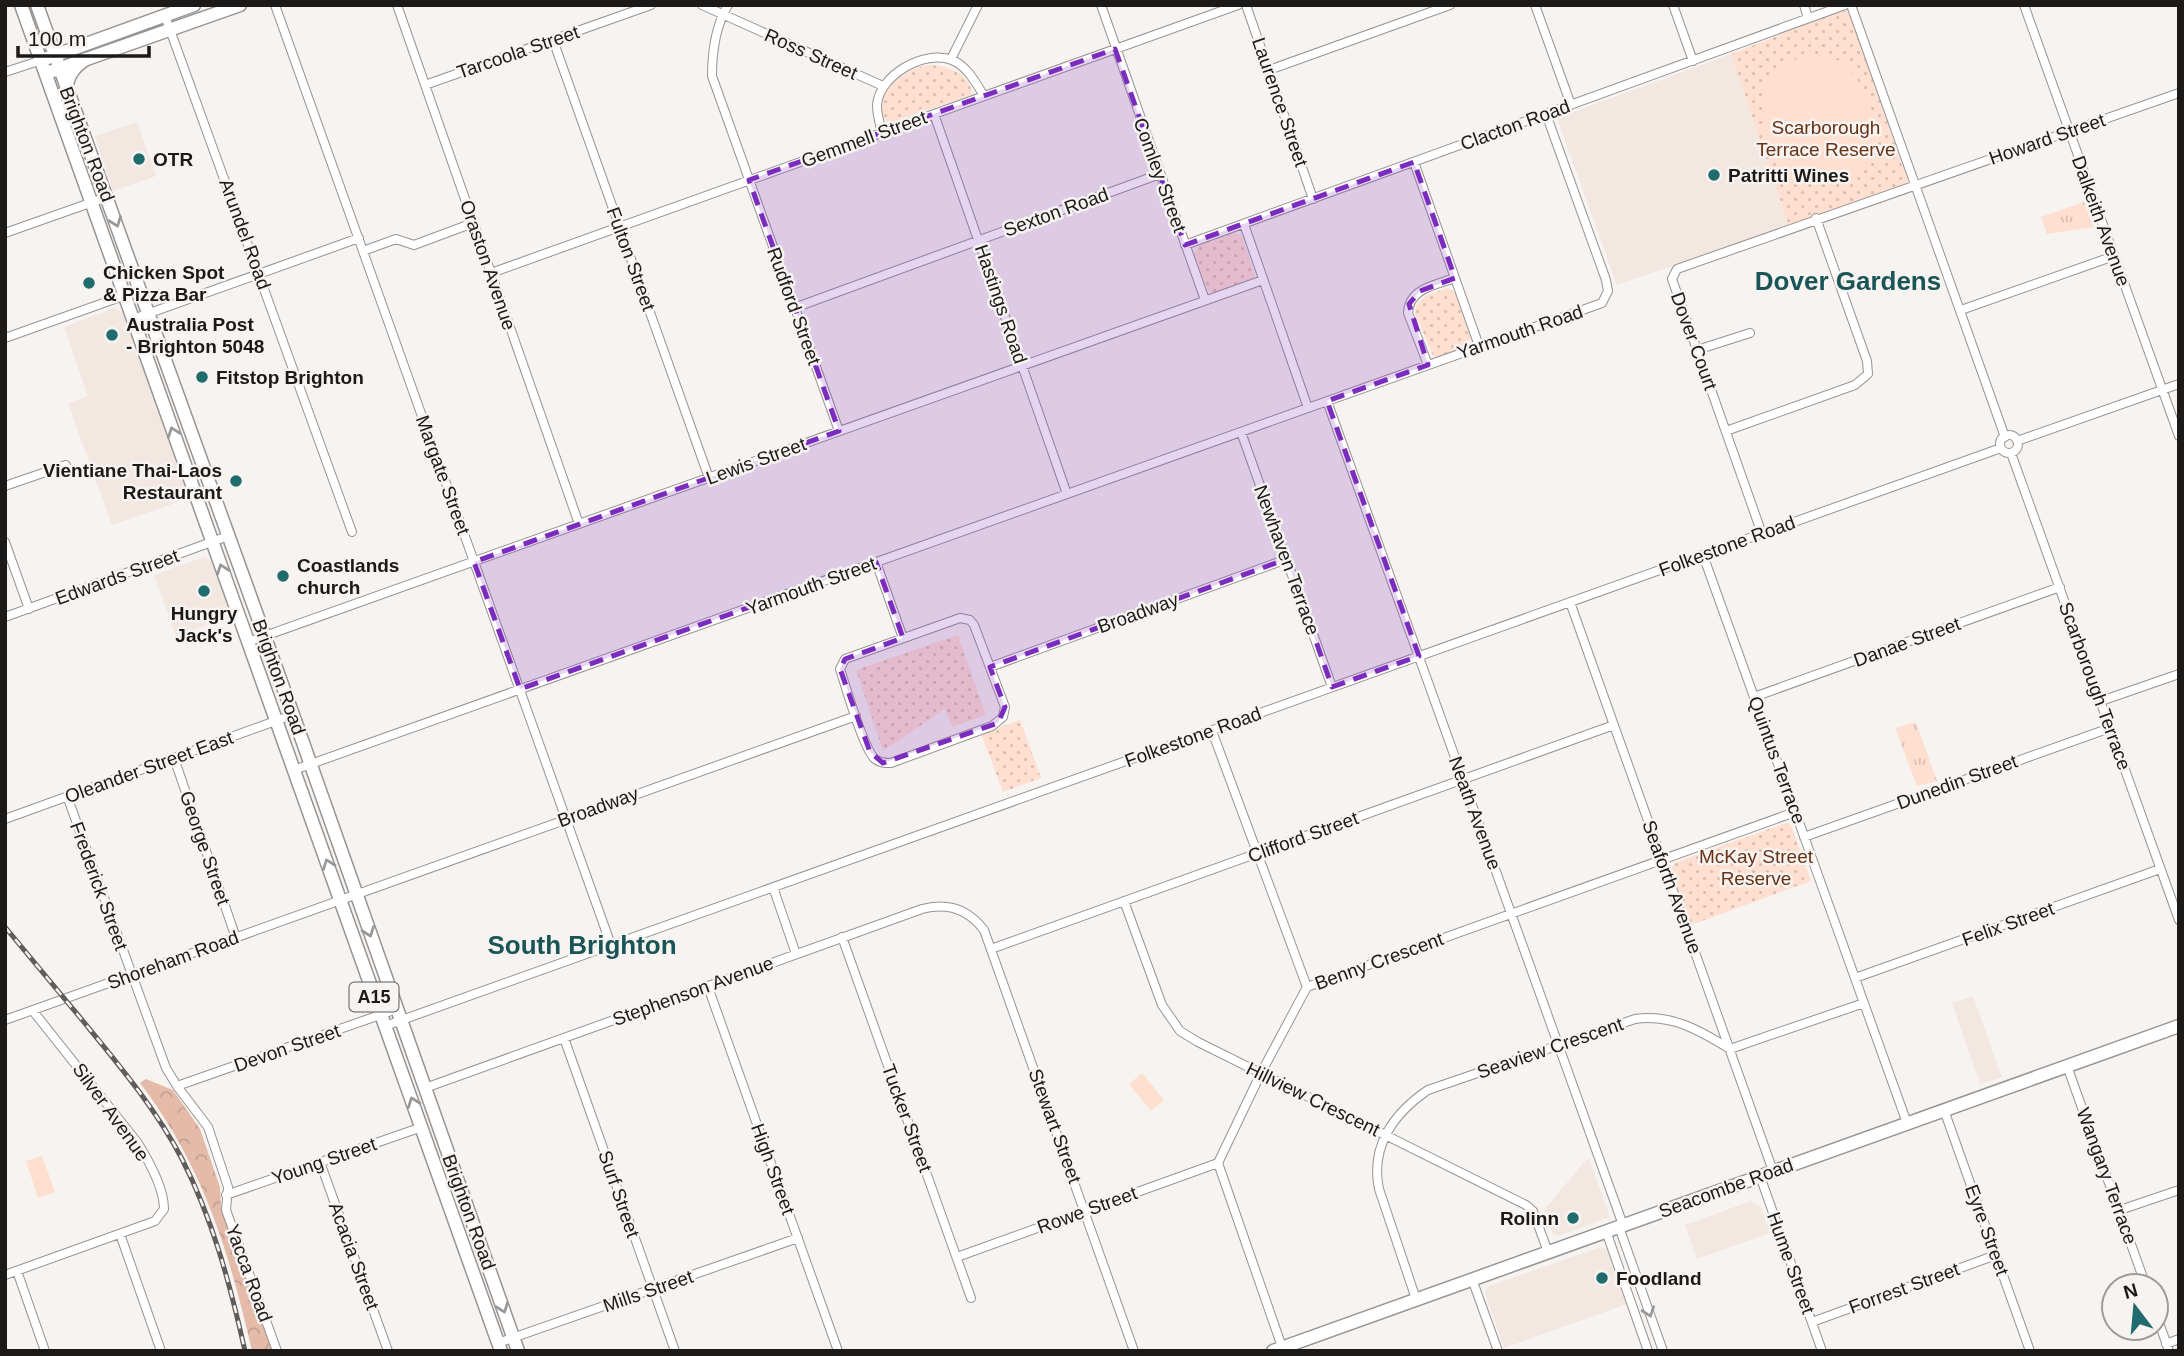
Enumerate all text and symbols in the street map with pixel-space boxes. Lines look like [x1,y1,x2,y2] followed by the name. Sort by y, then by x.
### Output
[18,14,149,58] scale bar
[454,21,583,83] street label: Tarcoola Street
[761,24,861,84] street label: Ross Street
[28,27,86,50] text: 100 m
[1248,35,1312,170] street label: Laurence Street
[55,84,119,204] street label: Brighton Road
[1457,95,1573,155] street label: Clacton Road
[798,106,930,171] street label: Gemmell Street
[1986,109,2109,169] street label: Howard Street
[1130,115,1191,236] street label: Comley Street
[1756,117,1896,160] park label: Scarborough Terrace Reserve
[153,149,193,170] place label: OTR
[131,151,147,167] marker: OTR
[2068,153,2134,289] street label: Dalkeith Avenue
[1728,165,1849,186] place label: Patritti Wines
[1706,167,1722,183] marker: Patritti Wines
[215,176,275,292] street label: Arundel Road
[1001,183,1111,241] street label: Sexton Road
[456,197,520,333] street label: Oraston Avenue
[603,204,660,314] street label: Fulton Street
[108,216,122,228] one-way arrow
[971,242,1031,366] street label: Hastings Road
[763,244,825,368] street label: Rudford Street
[103,262,225,305] place label: Chicken Spot & Pizza Bar
[1755,266,1941,296] district label: Dover Gardens
[81,275,97,291] marker: Chicken Spot & Pizza Bar
[1667,289,1722,393] street label: Dover Court
[1454,301,1586,363] street label: Yarmouth Road
[126,314,264,357] place label: Australia Post - Brighton 5048
[104,327,120,343] marker: Australia Post - Brighton 5048
[216,367,364,388] place label: Fitstop Brighton
[194,369,210,385] marker: Fitstop Brighton
[412,412,475,538] street label: Margate Street
[167,426,181,438] one-way arrow
[703,433,809,489] street label: Lewis Street
[43,460,223,503] place label: Vientiane Thai-Laos Restaurant
[228,473,244,489] marker: Vientiane Thai-Laos Restaurant
[1250,482,1324,638] street label: Newhaven Terrace
[1656,512,1798,580] street label: Folkestone Road
[52,545,182,609] street label: Edwards Street
[743,552,880,619] street label: Yarmouth Street
[297,555,399,598] place label: Coastlands church
[216,564,230,576] one-way arrow
[275,568,291,584] marker: Coastlands church
[196,583,212,599] marker: Hungry Jack's
[1095,589,1182,637] street label: Broadway
[2055,599,2135,773] street label: Scarborough Terrace
[171,603,238,646] place label: Hungry Jack's
[1851,613,1964,671] street label: Danae Street
[248,616,310,738] street label: Brighton Road
[1744,694,1810,826] street label: Quintus Terrace
[1122,703,1264,771] street label: Folkestone Road
[62,727,237,807] street label: Oleander Street East
[1894,750,2021,814] street label: Dunedin Street
[1445,753,1505,873] street label: Neath Avenue
[555,783,642,831] street label: Broadway
[176,788,235,909] street label: George Street
[1245,807,1362,867] street label: Clifford Street
[1638,818,1706,956] street label: Seaforth Avenue
[66,819,132,954] street label: Frederick Street
[1699,846,1814,889] park label: McKay Street Reserve
[322,859,336,871] one-way arrow
[1959,897,2057,950] street label: Felix Street
[361,925,375,938] one-way arrow
[104,926,242,994] street label: Shoreham Road
[1312,928,1447,994] street label: Benny Crescent
[487,930,677,960] district label: South Brighton
[610,952,776,1030] street label: Stephenson Avenue
[350,982,398,1012] road number: A15
[1474,1013,1626,1083] street label: Seaview Crescent
[231,1020,344,1076] street label: Devon Street
[1243,1058,1384,1141] street label: Hillview Crescent
[68,1059,154,1165] street label: Silver Avenue
[878,1061,936,1176] street label: Tucker Street
[1025,1066,1086,1187] street label: Stewart Street
[407,1096,421,1108] one-way arrow
[2073,1105,2141,1247] street label: Wangary Terrace
[747,1121,799,1218] street label: High Street
[269,1133,380,1189] street label: Young Street
[594,1148,644,1241] street label: Surf Street
[438,1151,500,1273] street label: Brighton Road
[1656,1154,1796,1222] street label: Seacombe Road
[1034,1182,1140,1238] street label: Rowe Street
[1961,1182,2013,1279] street label: Eyre Street
[325,1199,383,1313] street label: Acacia Street
[1500,1208,1559,1229] place label: Rolinn
[1763,1209,1819,1317] street label: Hume Street
[1565,1210,1581,1226] marker: Rolinn
[222,1221,276,1325] street label: Yacca Road
[1846,1258,1963,1318] street label: Forrest Street
[600,1266,697,1316] street label: Mills Street
[1616,1268,1701,1289] place label: Foodland
[1594,1270,1610,1286] marker: Foodland
[2100,1272,2170,1342] north arrow
[2121,1279,2140,1303] text: N
[495,1301,509,1314] one-way arrow
[1641,1305,1655,1317] one-way arrow

